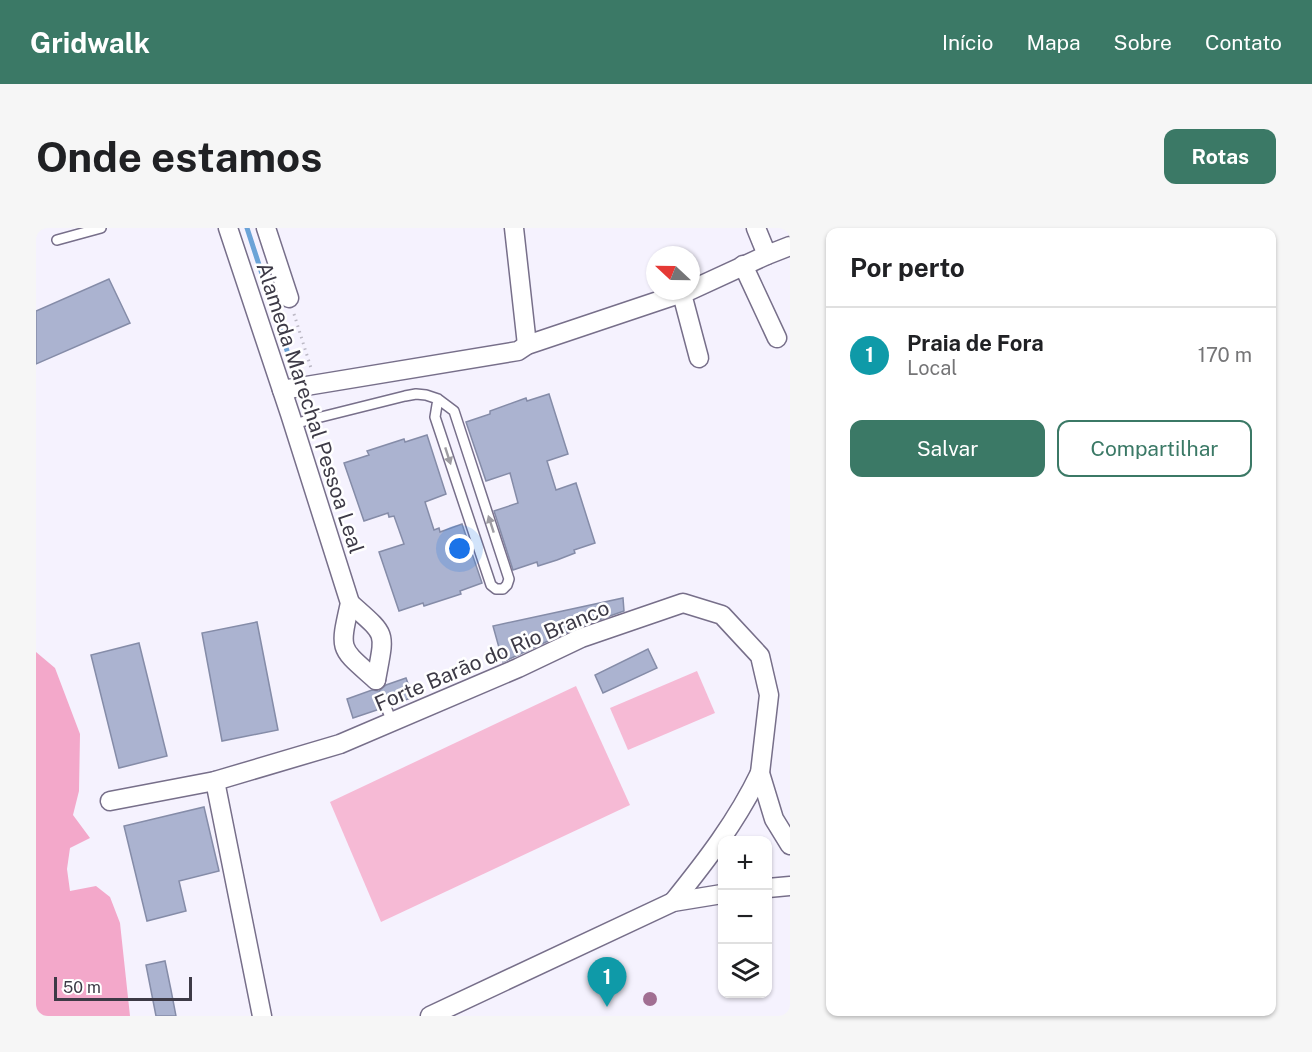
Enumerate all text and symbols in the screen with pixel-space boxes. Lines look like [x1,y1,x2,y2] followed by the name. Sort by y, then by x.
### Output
[30,26,150,59] text: Gridwalk
[942,30,993,55] text: Início
[1026,30,1081,55] text: Mapa
[1114,30,1172,55] text: Sobre
[1205,30,1282,55] text: Contato
[1164,129,1276,184] button: Rotas
[36,132,322,181] text: Onde estamos
[646,246,700,300] north arrow
[850,252,965,283] text: Por perto
[252,259,369,557] street label: Alameda Marechal Pessoa Leal
[907,330,1044,356] text: Praia de Fora
[865,343,874,367] text: 1
[1198,343,1252,367] text: 170 m
[907,356,957,380] text: Local
[850,420,1045,477] button: Salvar
[1057,420,1252,477] button: Compartilhar
[444,447,453,465] one-way arrow
[486,515,495,533] one-way arrow
[445,534,474,563] your location
[371,595,613,716] street label: Forte Barão do Rio Branco
[718,836,772,998] map controls
[718,836,772,890] button: +
[718,890,772,944] button: −
[718,944,772,998] button: layers
[588,958,626,1007] pin: 1
[54,974,192,1002] scale bar
[63,978,101,997] text: 50 m

